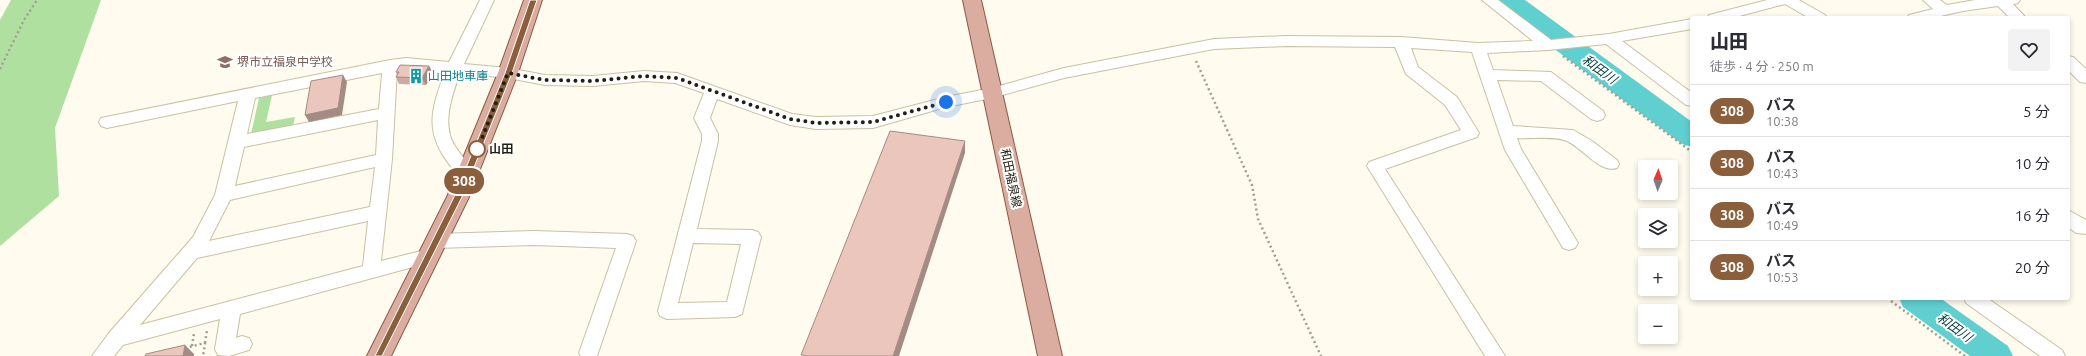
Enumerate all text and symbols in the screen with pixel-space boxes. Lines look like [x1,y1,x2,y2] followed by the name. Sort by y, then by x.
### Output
[2008,29,2050,71] button: heart
[1710,30,1748,52] text: 山田
[1580,52,1622,87] water label: 和田川
[216,53,234,71] school or university icon: 堺市立福泉中学校
[237,55,333,68] place label: 堺市立福泉中学校
[1710,59,1814,73] text: 徒歩 · 4 分 · 250 m
[407,67,425,85] building icon: 山田地車庫
[428,69,488,82] place label: 山田地車庫
[936,92,956,112] your location
[1766,96,1796,113] text: バス
[1720,103,1744,119] text: 308
[2023,103,2050,120] text: 5 分
[1766,114,1799,128] text: 10:38
[468,140,486,158] marker: 山田
[489,142,513,155] place label: 山田
[999,147,1024,209] street label: 和田福泉線
[1766,148,1796,165] text: バス
[1720,155,1744,171] text: 308
[2015,155,2050,172] text: 10 分
[1638,160,1678,200] north arrow
[1638,160,1678,344] map controls
[1766,166,1799,180] text: 10:43
[441,168,487,194] line badge: 308
[452,173,476,189] text: 308
[1766,200,1796,217] text: バス
[1720,207,1744,223] text: 308
[2015,207,2050,224] text: 16 分
[1638,208,1678,248] button: layers
[1766,218,1799,232] text: 10:49
[1766,252,1796,269] text: バス
[1638,256,1678,296] button: +
[1720,259,1744,275] text: 308
[2015,259,2050,276] text: 20 分
[1766,270,1799,284] text: 10:53
[1638,304,1678,344] button: −
[1935,310,1977,345] water label: 和田川

